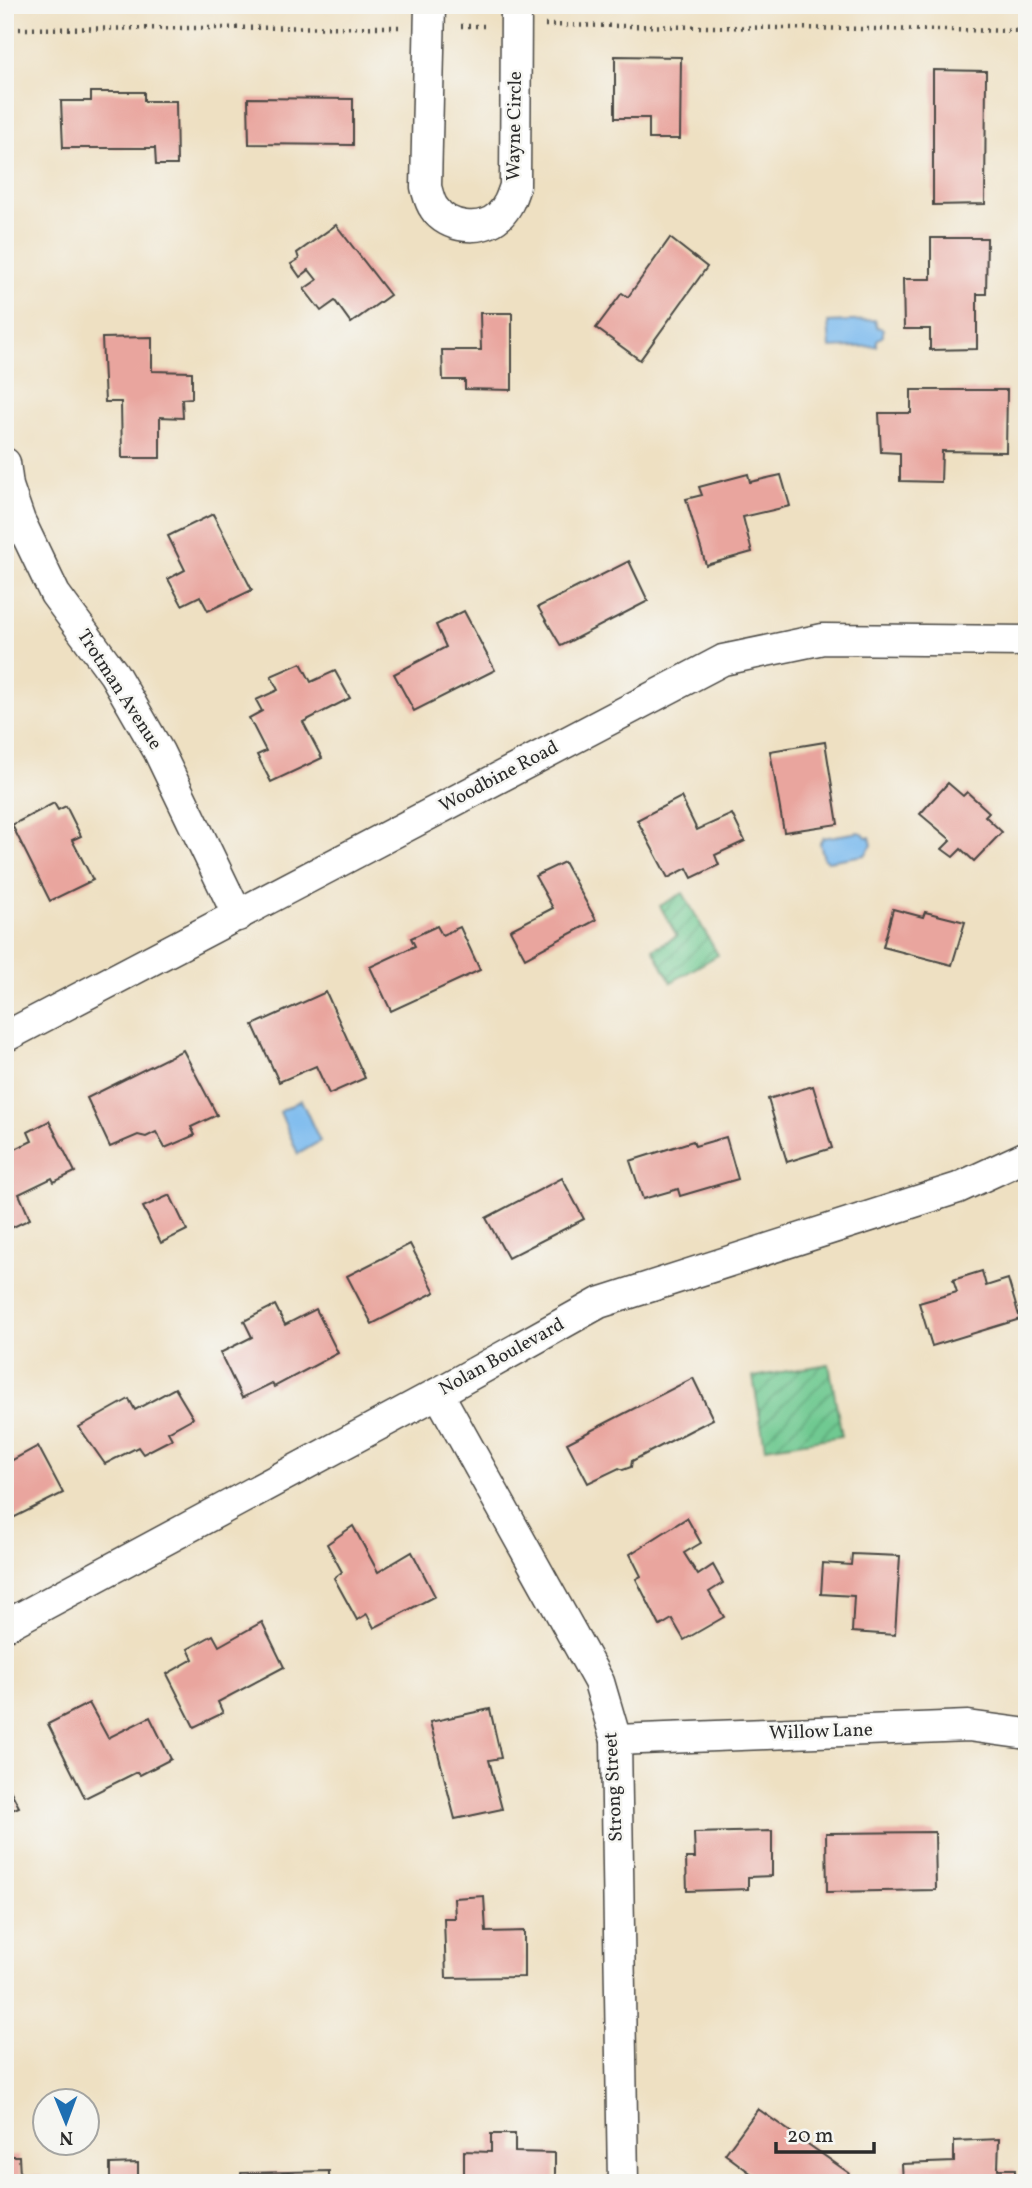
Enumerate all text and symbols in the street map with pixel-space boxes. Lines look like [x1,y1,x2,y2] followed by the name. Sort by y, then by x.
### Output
[501,71,529,181] street label: Wayne Circle
[70,625,168,755] street label: Trotman Avenue
[435,735,563,819] street label: Woodbine Road
[435,1312,569,1402] street label: Nolan Boulevard
[769,1717,873,1747] street label: Willow Lane
[598,1731,630,1843] street label: Strong Street
[32,2086,102,2156] north arrow
[776,2111,874,2155] scale bar
[787,2122,833,2151] text: 20 m
[59,2124,73,2150] text: N

